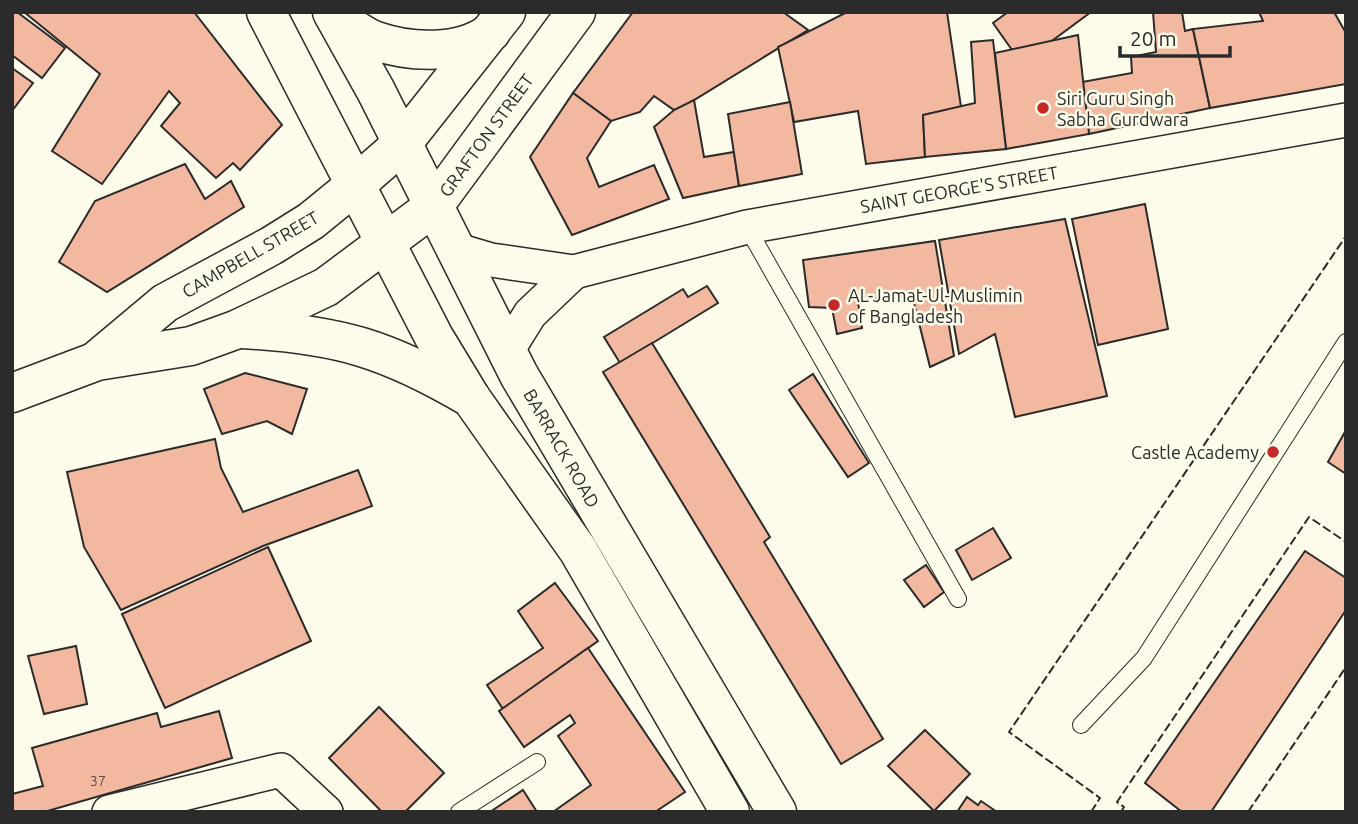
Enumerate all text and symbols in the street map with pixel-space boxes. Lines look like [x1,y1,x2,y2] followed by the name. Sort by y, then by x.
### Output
[1120,14,1230,58] scale bar
[1130,26,1177,50] text: 20 m
[435,70,537,200] street label: GRAFTON STREET
[1057,88,1189,129] place label: Siri Guru Singh Sabha Gurdwara
[1035,100,1051,116] marker: Siri Guru Singh Sabha Gurdwara
[859,162,1059,216] street label: SAINT GEORGE'S STREET
[178,207,322,301] street label: CAMPBELL STREET
[848,285,1023,326] place label: AL-Jamat-Ul-Muslimin of Bangladesh
[826,297,842,313] marker: AL-Jamat-Ul-Muslimin of Bangladesh
[520,385,604,511] street label: BARRACK ROAD
[1131,442,1259,462] place label: Castle Academy
[1265,444,1281,460] marker: Castle Academy
[90,773,106,789] house number: 37

